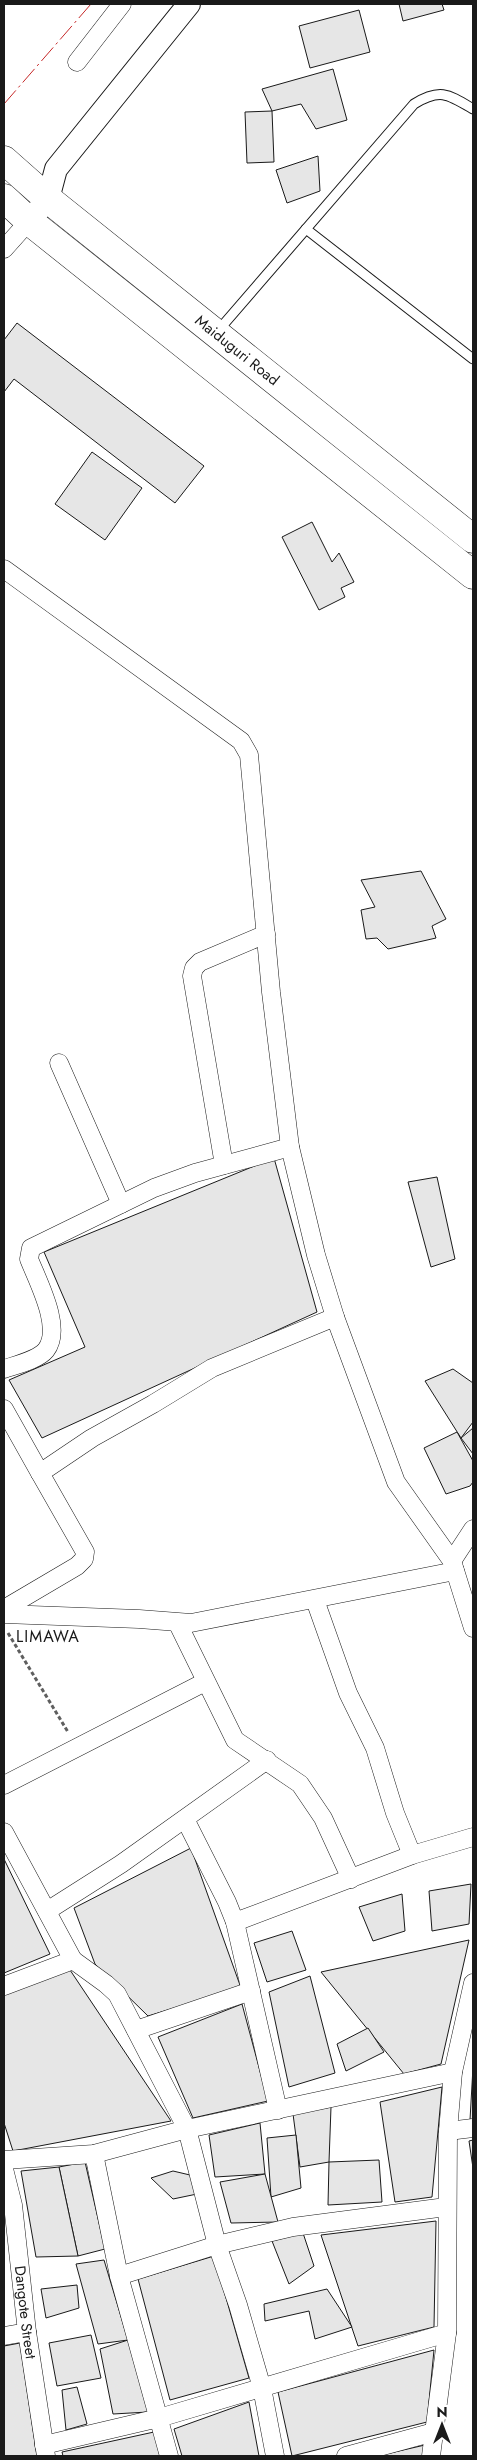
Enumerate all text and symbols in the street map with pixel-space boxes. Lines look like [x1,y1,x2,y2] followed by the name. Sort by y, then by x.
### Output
[190,310,284,391] street label: Maiduguri Road
[16,1625,80,1648] district label: LIMAWA
[9,2264,42,2361] street label: Dangote Street
[417,2400,467,2450] north arrow
[436,2402,448,2422] text: N

